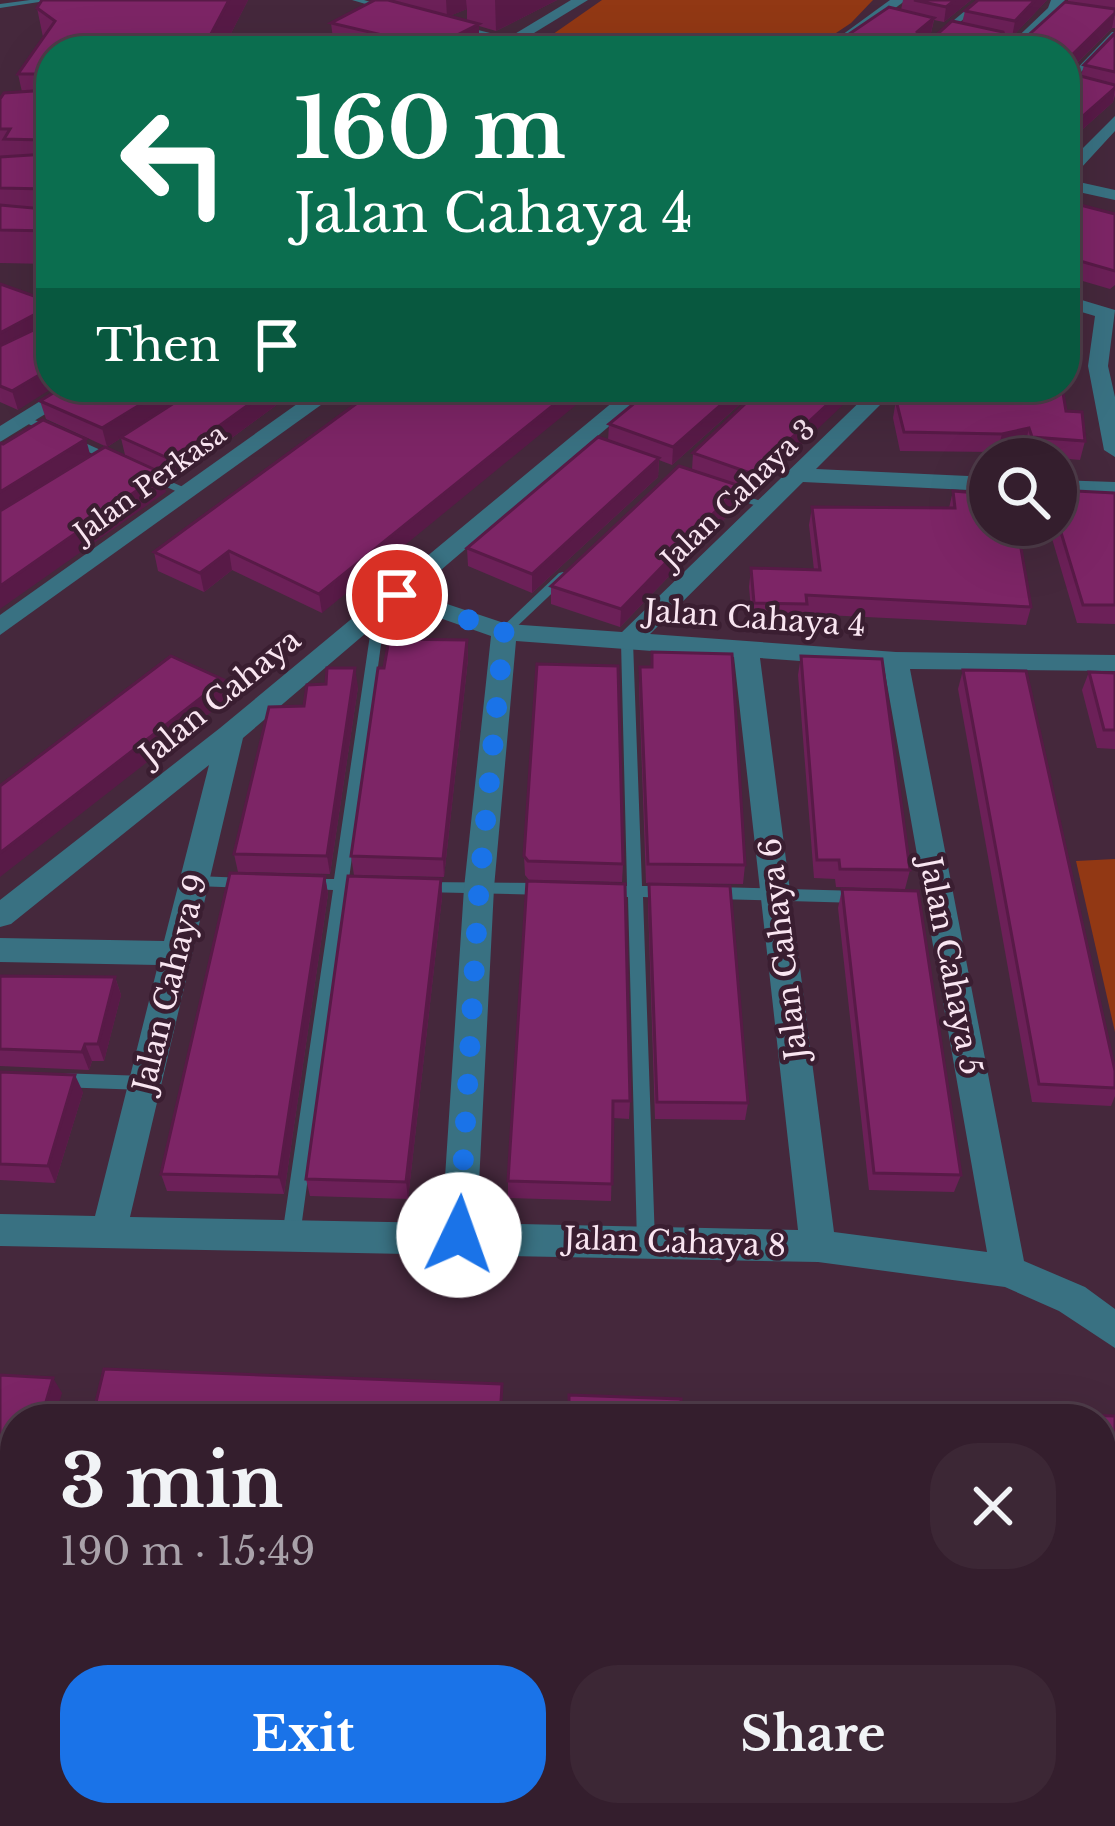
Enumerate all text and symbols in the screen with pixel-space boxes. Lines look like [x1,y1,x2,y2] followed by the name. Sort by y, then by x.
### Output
[294,77,566,181] text: 160 m
[96,84,252,240] icon: left
[294,180,693,247] text: Jalan Cahaya 4
[244,312,310,378] icon: arrive
[96,317,220,373] text: Then
[652,413,822,578] street label: Jalan Cahaya 3
[65,417,232,551] street label: Jalan Perkasa
[969,438,1077,546] map controls
[969,438,1077,546] button: search
[346,544,448,646] pin
[364,562,430,628] icon: arrive
[639,592,867,644] street label: Jalan Cahaya 4
[129,621,308,776] street label: Jalan Cahaya
[751,836,815,1066] street label: Jalan Cahaya 6
[911,850,990,1078] street label: Jalan Cahaya 5
[124,870,215,1100] street label: Jalan Cahaya 9
[396,1172,522,1298] position arrow
[559,1219,787,1264] street label: Jalan Cahaya 8
[60,1437,283,1526] text: 3 min
[930,1443,1056,1569] button: close
[60,1527,315,1576] text: 190 m · 15:49
[60,1665,546,1803] button: Exit
[570,1665,1056,1803] button: Share

